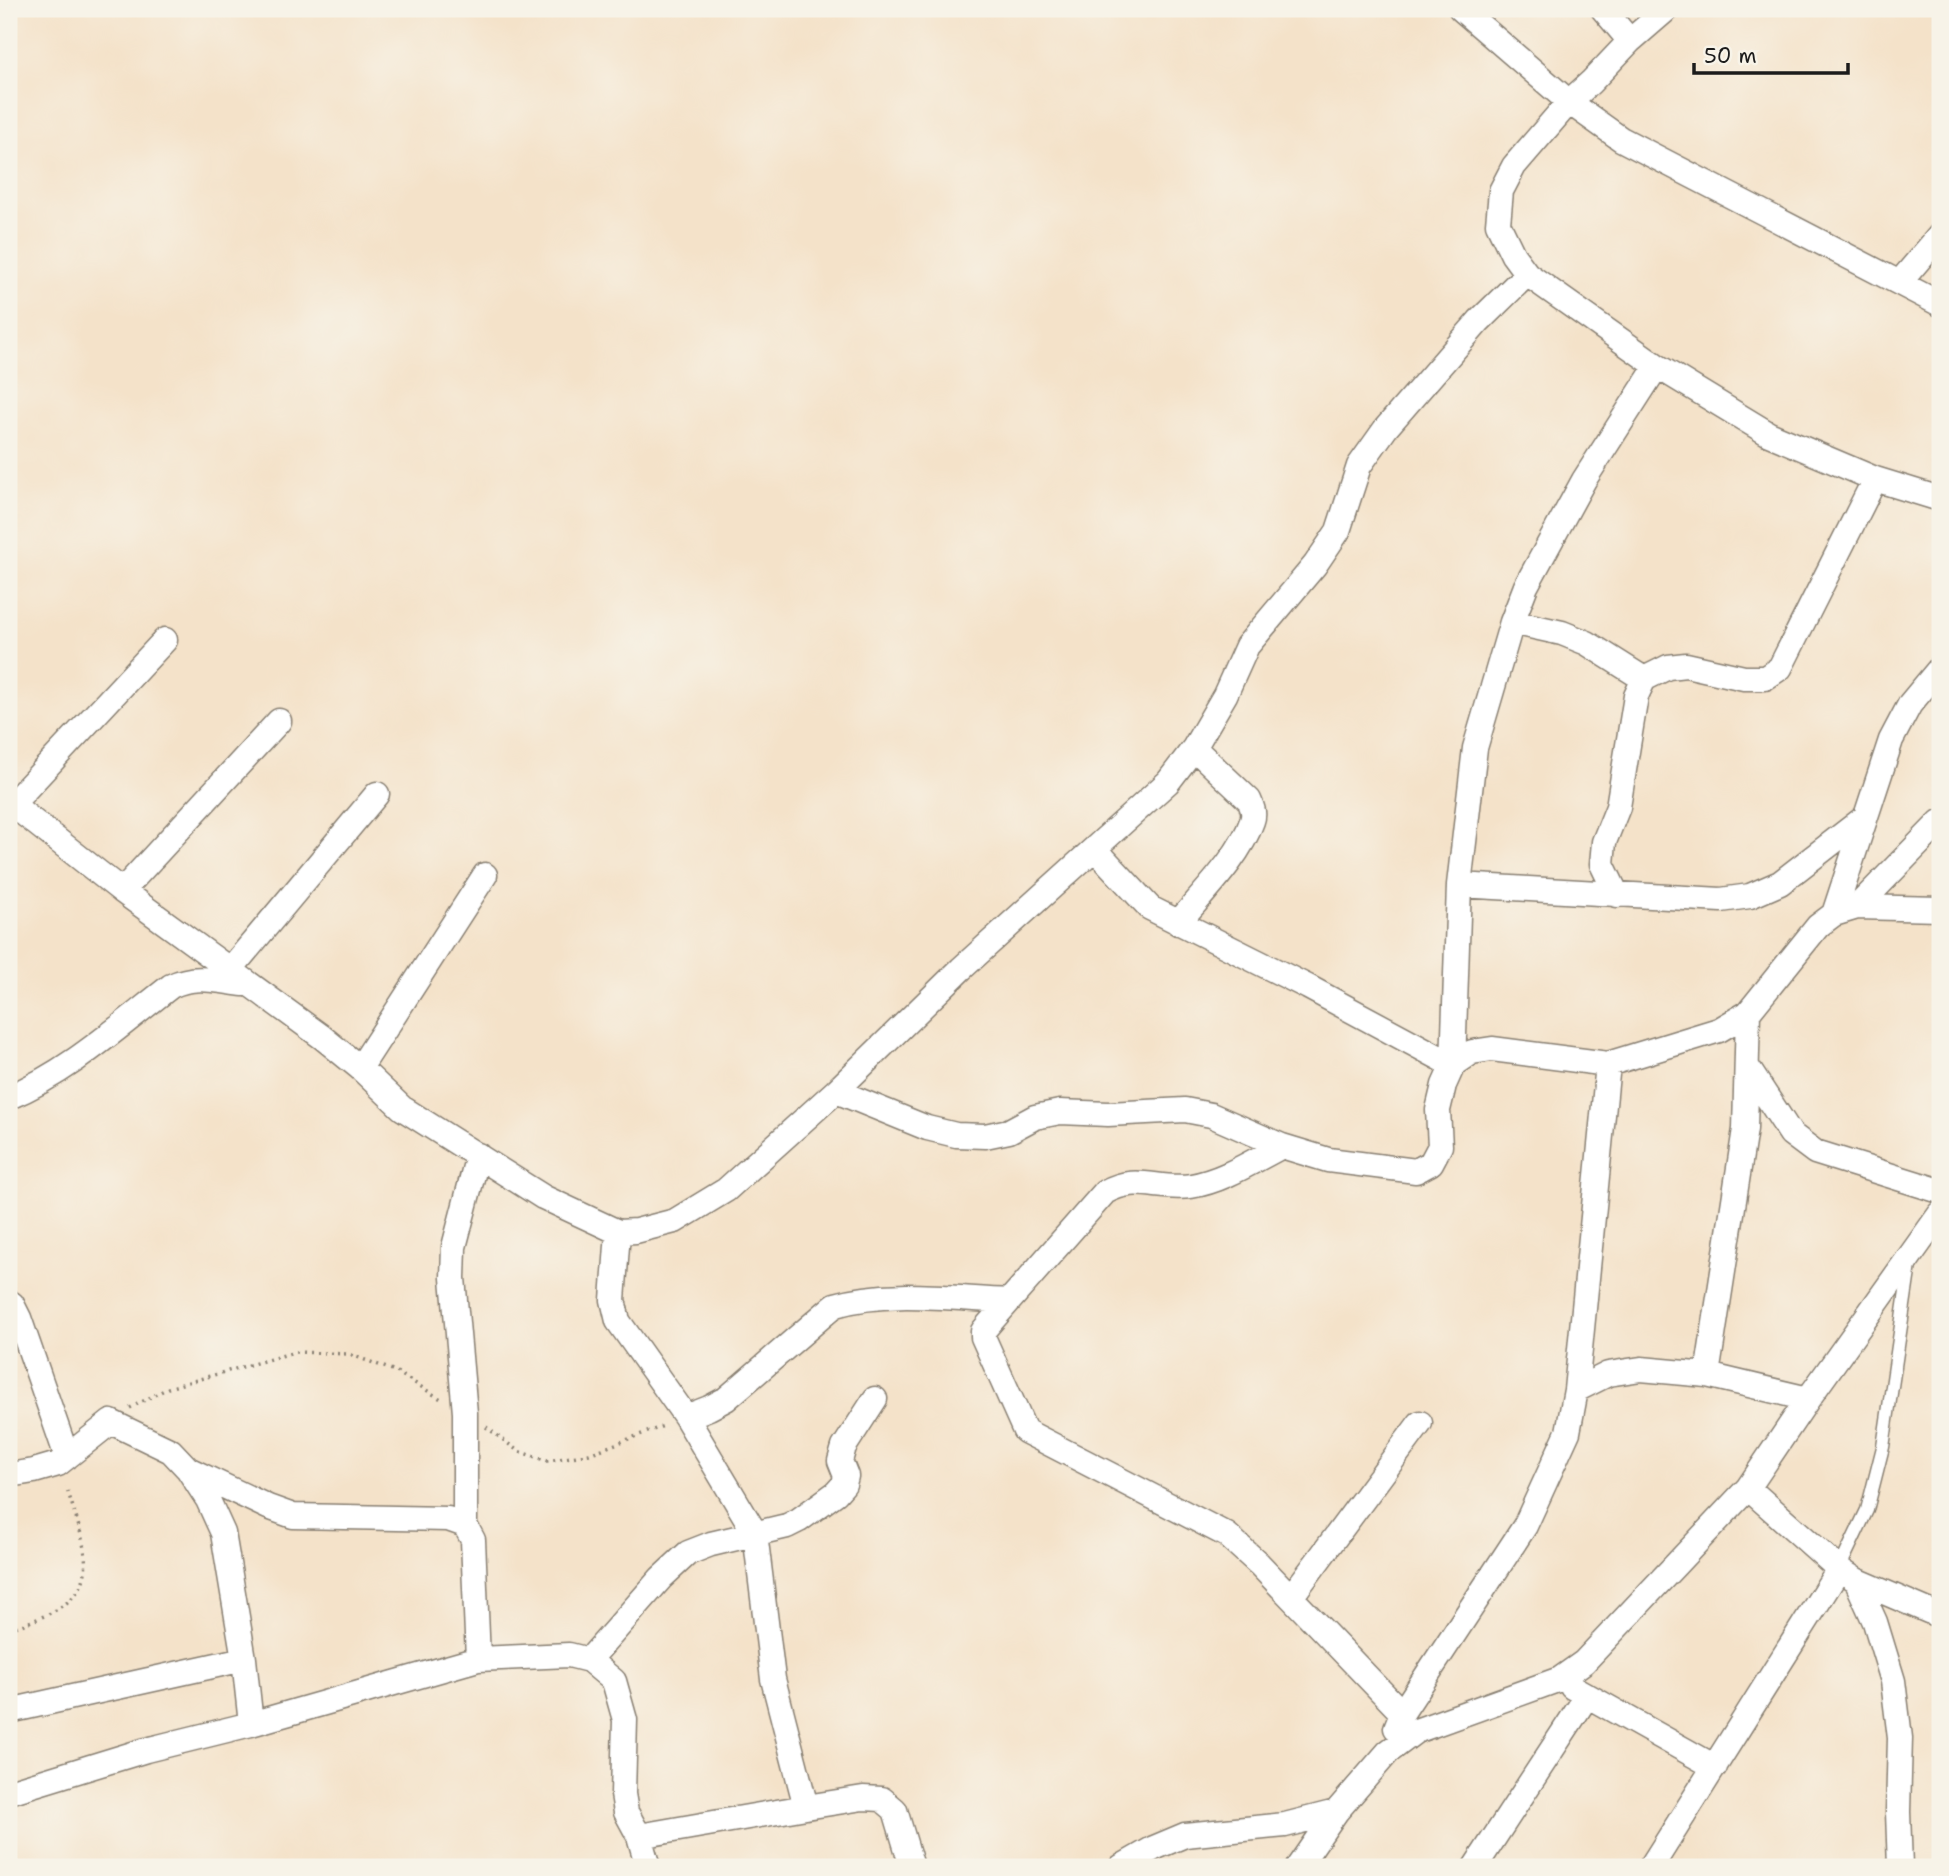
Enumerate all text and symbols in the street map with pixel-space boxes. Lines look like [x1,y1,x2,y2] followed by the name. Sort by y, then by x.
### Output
[1694,32,1848,76] scale bar
[1704,42,1757,70] text: 50 m

